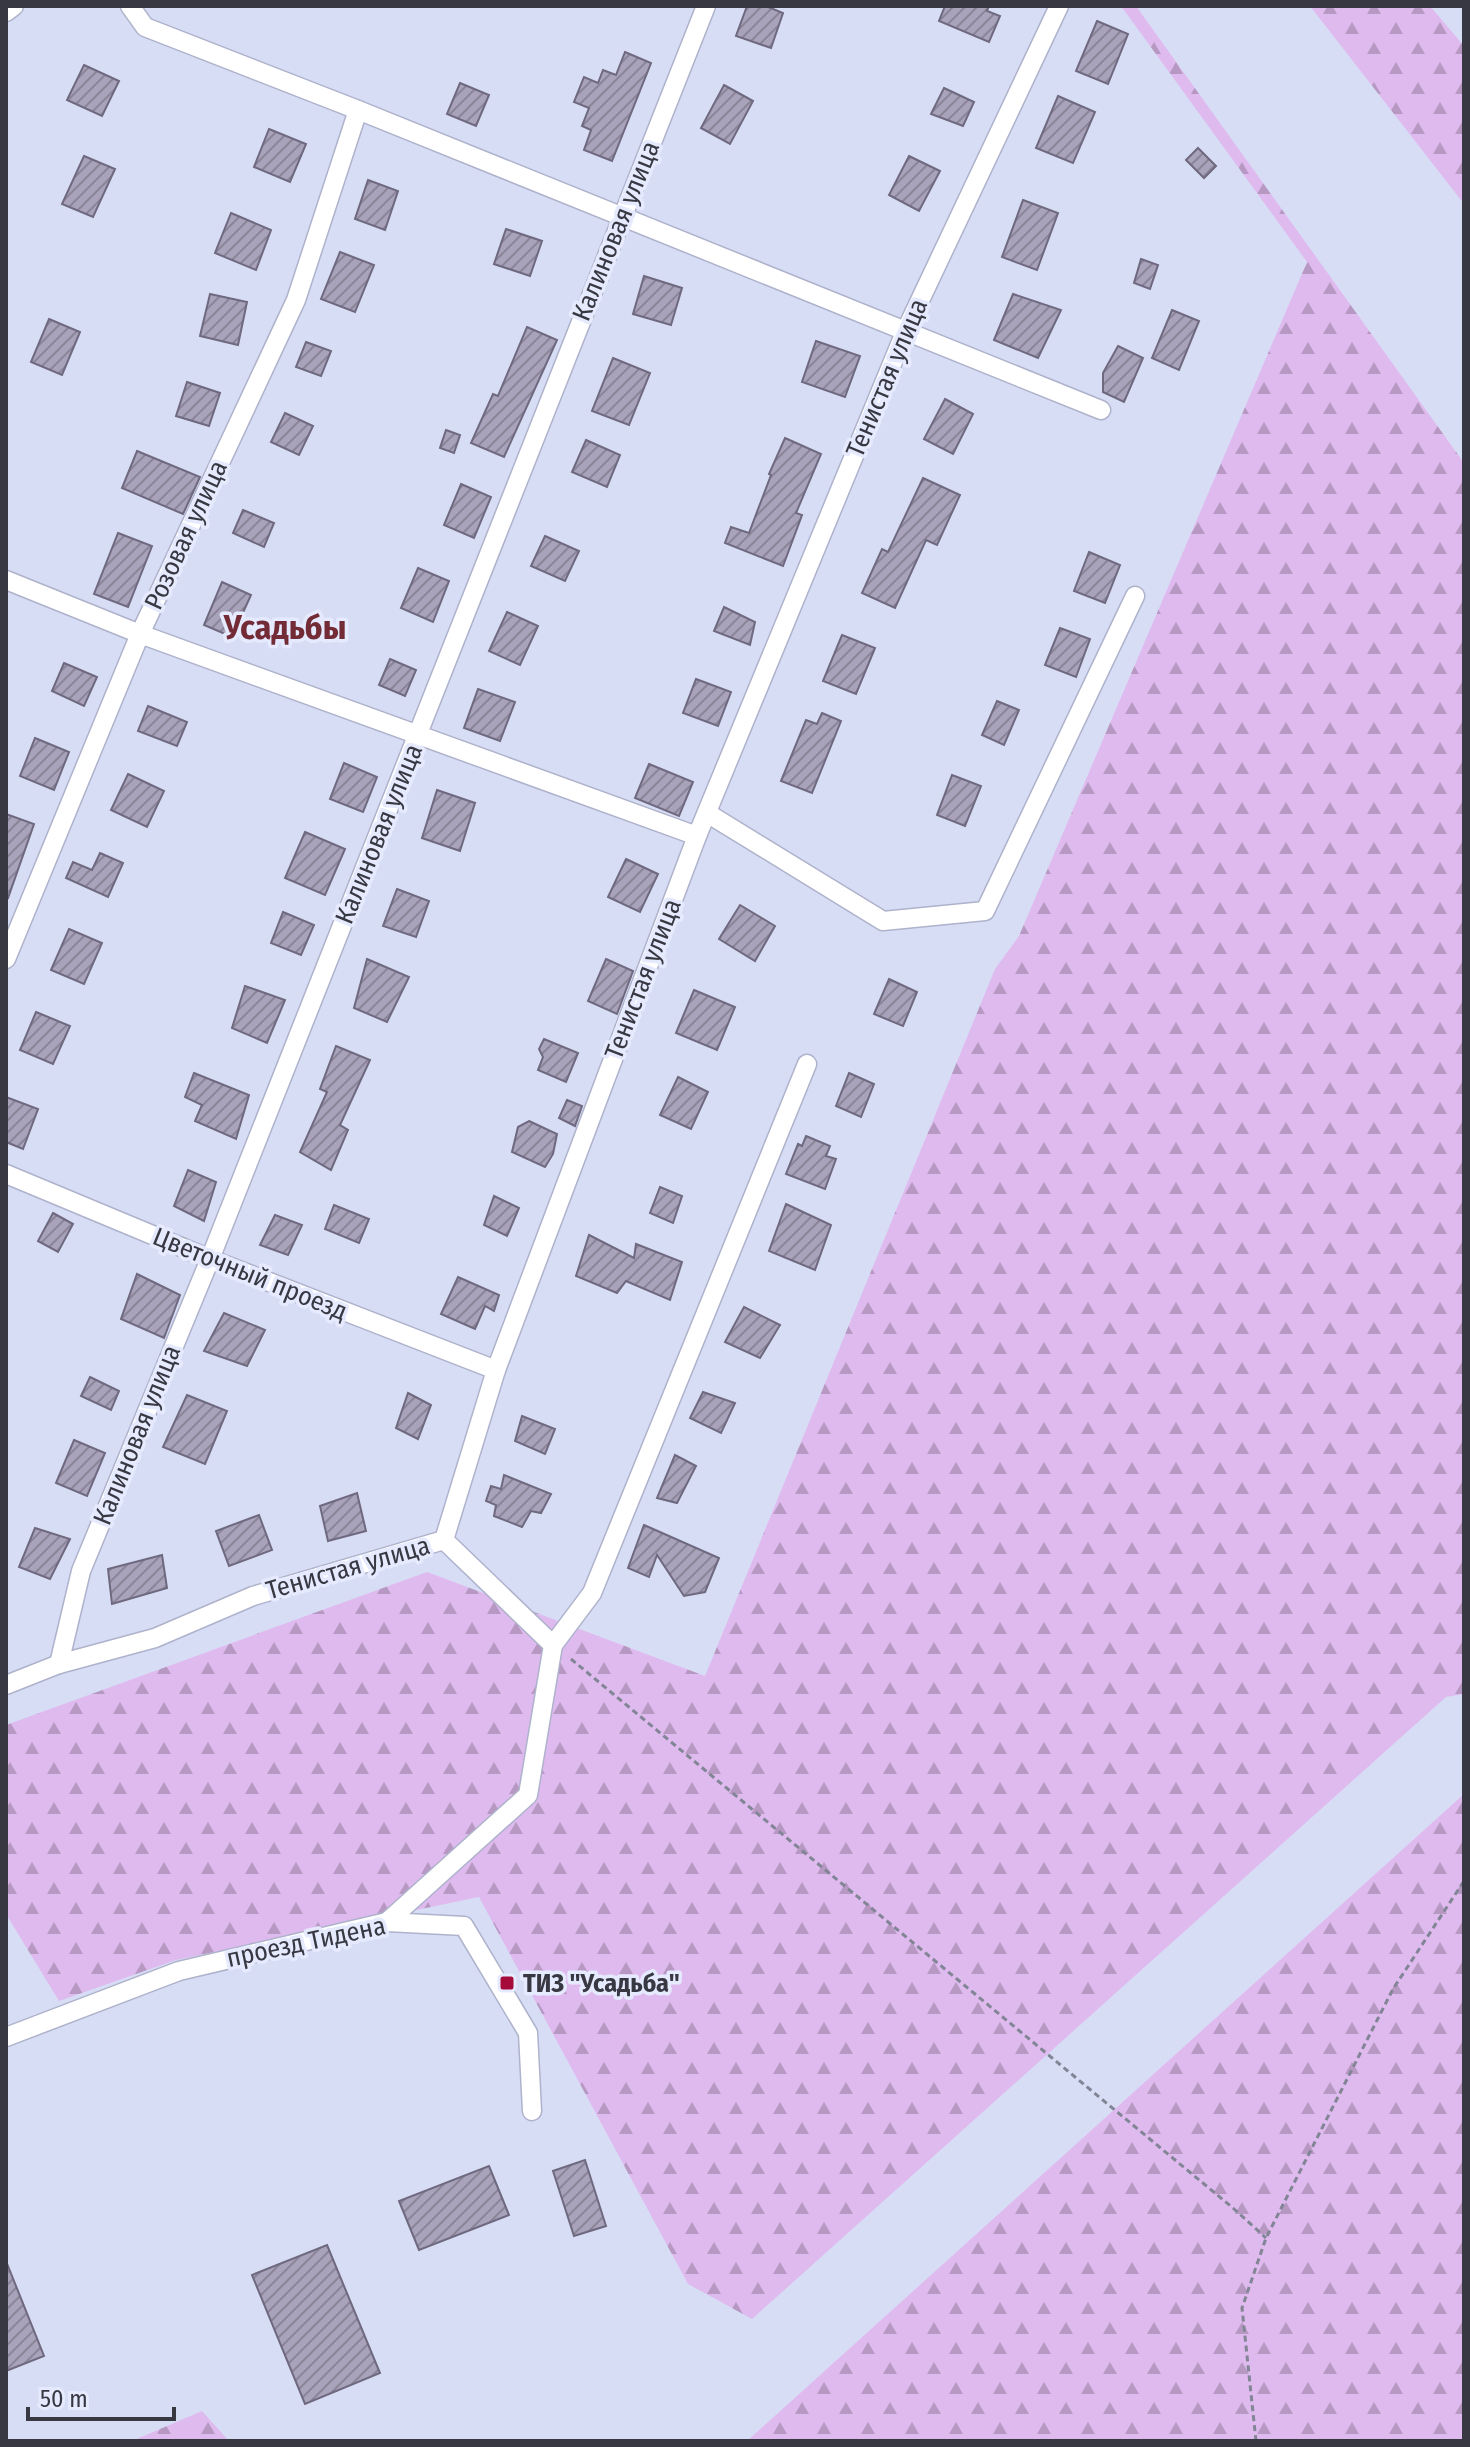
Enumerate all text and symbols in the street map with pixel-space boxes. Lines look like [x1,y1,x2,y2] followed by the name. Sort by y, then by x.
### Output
[566,137,666,325] street label: Калиновая улица
[840,294,934,462] street label: Тенистая улица
[138,456,234,614] street label: Розовая улица
[223,607,346,648] district label: Усадьбы
[329,740,429,928] street label: Калиновая улица
[598,895,688,1063] street label: Тенистая улица
[148,1221,352,1327] street label: Цветочный проезд
[87,1341,187,1529] street label: Калиновая улица
[263,1530,433,1606] street label: Тенистая улица
[224,1910,388,1974] street label: проезд Тидена
[523,1968,680,1999] place label: ТИЗ "Усадьба"
[498,1974,516,1992] marker: ТИЗ "Усадьба"
[28,2371,174,2421] scale bar
[40,2385,88,2413] text: 50 m

